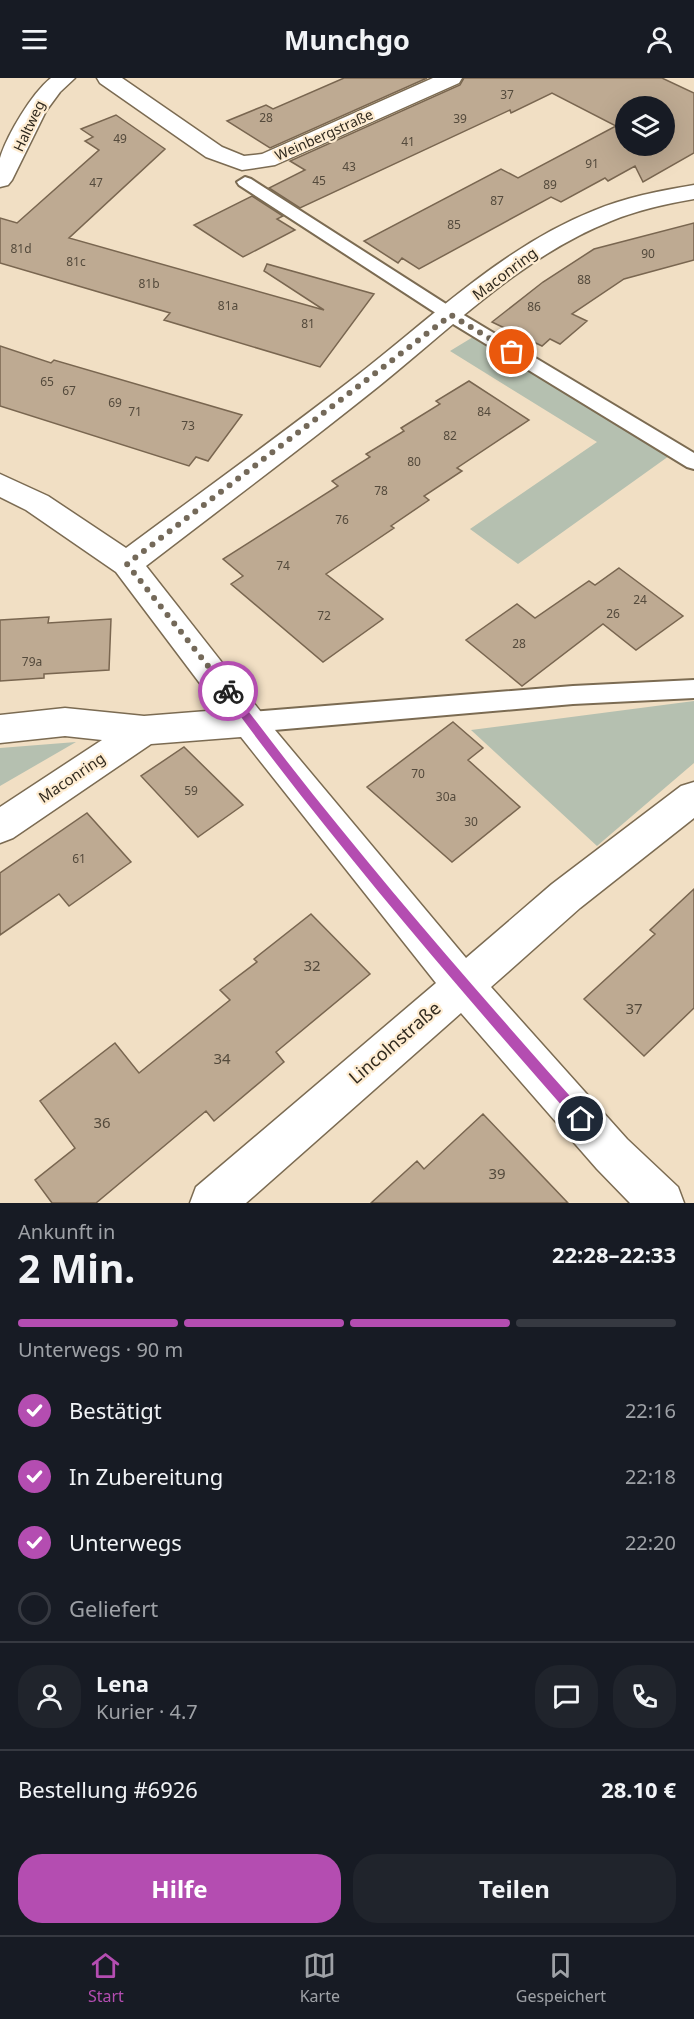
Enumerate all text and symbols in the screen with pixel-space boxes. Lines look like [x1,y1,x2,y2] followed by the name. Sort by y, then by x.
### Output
[284,21,410,58] text: Munchgo
[18,23,51,56] icon: menu
[643,23,676,56] icon: person
[500,86,514,103] house number: 37
[615,96,675,156] map controls
[615,96,675,156] button: layers
[8,97,49,154] street label: Haltweg
[272,104,376,165] street label: Weinbergstraße
[259,109,273,126] house number: 28
[453,110,467,127] house number: 39
[113,130,127,147] house number: 49
[401,133,415,150] house number: 41
[585,155,599,172] house number: 91
[342,158,356,175] house number: 43
[312,172,326,189] house number: 45
[89,174,103,191] house number: 47
[543,176,557,193] house number: 89
[490,192,504,209] house number: 87
[447,216,461,233] house number: 85
[10,240,32,257] house number: 81d
[468,242,541,304] street label: Maconring
[641,245,655,262] house number: 90
[66,253,86,270] house number: 81c
[577,271,591,288] house number: 88
[138,275,160,292] house number: 81b
[218,297,238,314] house number: 81a
[527,298,541,315] house number: 86
[301,315,315,332] house number: 81
[486,326,537,377] pin
[495,335,528,368] icon: bag
[40,373,54,390] house number: 65
[62,382,76,399] house number: 67
[108,394,122,411] house number: 69
[128,403,142,420] house number: 71
[477,403,491,420] house number: 84
[181,417,195,434] house number: 73
[443,427,457,444] house number: 82
[407,453,421,470] house number: 80
[374,482,388,499] house number: 78
[335,511,349,528] house number: 76
[276,557,290,574] house number: 74
[633,591,647,608] house number: 24
[606,605,620,622] house number: 26
[317,607,331,624] house number: 72
[512,635,526,652] house number: 28
[22,653,42,670] house number: 79a
[198,661,258,721] courier
[212,675,245,708] icon: bike
[34,748,109,807] street label: Maconring
[411,765,425,782] house number: 70
[184,782,198,799] house number: 59
[436,788,456,805] house number: 30a
[464,813,478,830] house number: 30
[72,850,86,867] house number: 61
[303,955,321,975] house number: 32
[343,996,445,1089] street label: Lincolnstraße
[625,998,643,1018] house number: 37
[213,1048,231,1068] house number: 34
[555,1093,606,1144] pin
[564,1102,597,1135] icon: home
[93,1112,111,1132] house number: 36
[488,1163,506,1183] house number: 39
[18,1218,115,1245] text: Ankunft in
[552,1239,676,1269] text: 22:28–22:33
[18,1241,135,1294] text: 2 Min.
[18,1336,183,1363] text: Unterwegs · 90 m
[18,1394,51,1427] icon: check
[69,1395,162,1425] text: Bestätigt
[625,1397,676,1424] text: 22:16
[18,1460,51,1493] icon: check
[69,1461,223,1491] text: In Zubereitung
[625,1463,676,1490] text: 22:18
[18,1526,51,1559] icon: check
[69,1527,182,1557] text: Unterwegs
[625,1529,676,1556] text: 22:20
[69,1593,158,1623] text: Geliefert
[18,1665,81,1728] button: person
[535,1665,598,1728] button: chat
[613,1665,676,1728] button: phone
[96,1668,149,1698] text: Lena
[96,1698,198,1725] text: Kurier · 4.7
[18,1774,198,1804] text: Bestellung #6926
[601,1774,676,1804] text: 28.10 €
[18,1854,341,1923] button: Hilfe
[353,1854,676,1923] button: Teilen
[88,1949,124,2007] tab: Start
[300,1949,340,2007] tab: Karte
[516,1949,606,2007] tab: Gespeichert

